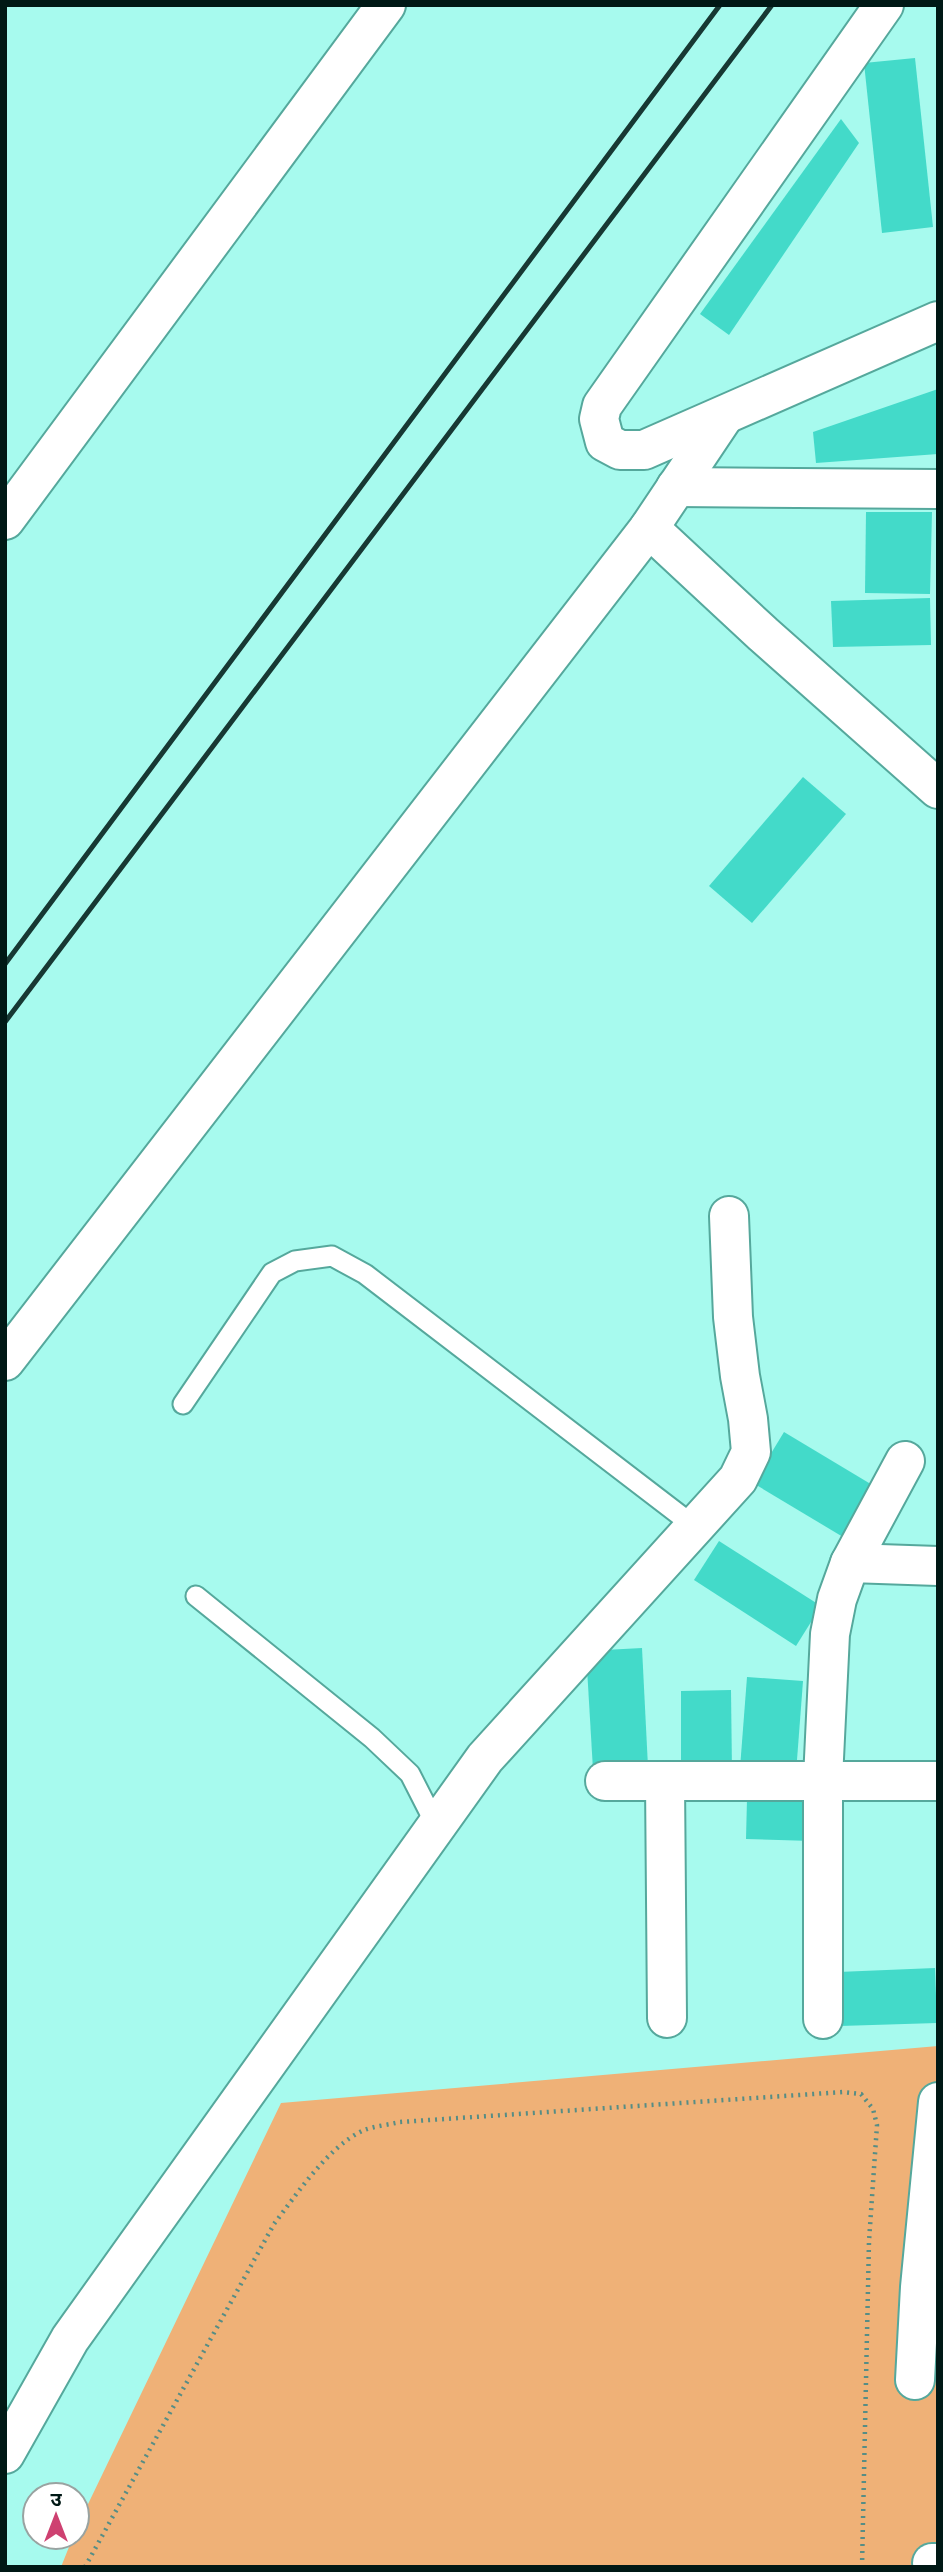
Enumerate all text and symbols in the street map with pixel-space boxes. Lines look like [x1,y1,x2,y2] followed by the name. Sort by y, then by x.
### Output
[21,2481,91,2551] north arrow
[50,2488,62,2511] text: उ

